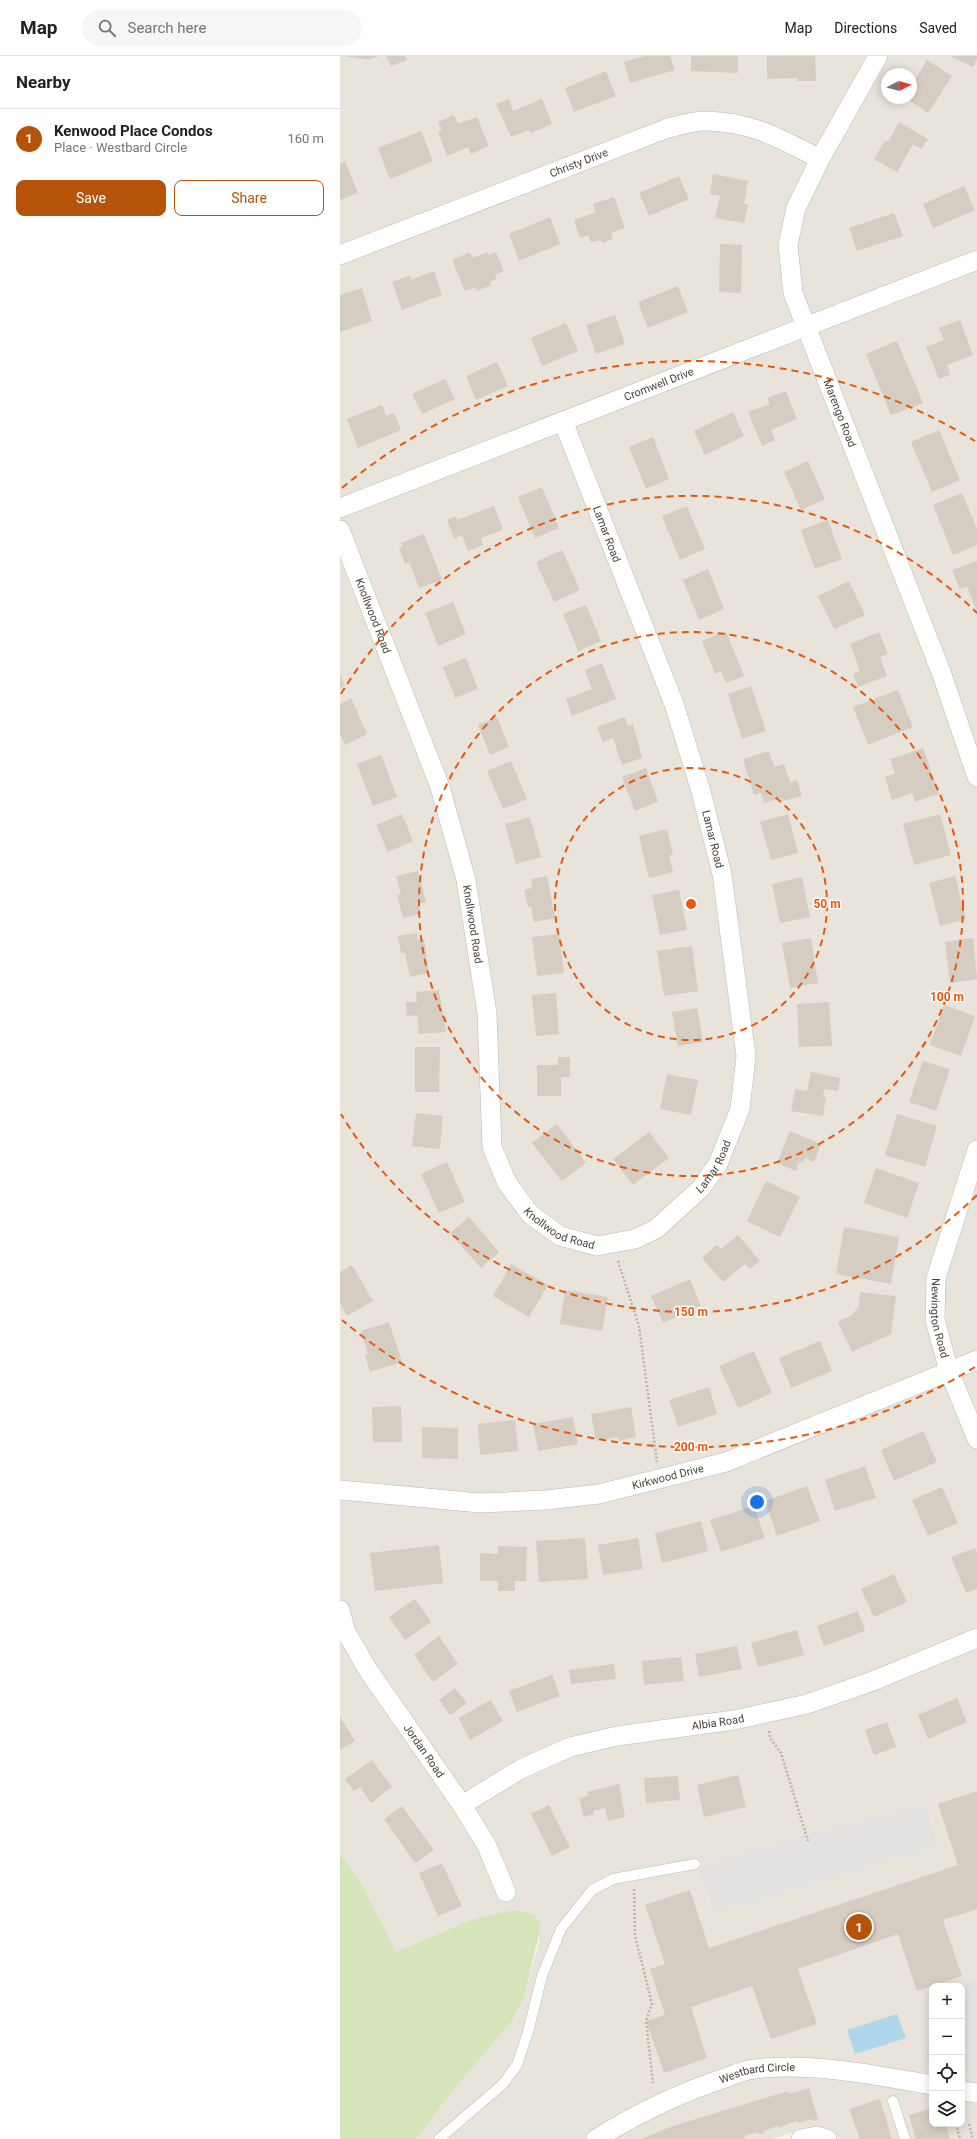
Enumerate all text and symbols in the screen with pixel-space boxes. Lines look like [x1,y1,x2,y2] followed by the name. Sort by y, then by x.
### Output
[82,10,362,46] search box
[20,16,58,39] text: Map
[96,17,118,39] icon: search
[128,19,206,37] text: Search here
[785,20,812,36] text: Map
[834,20,897,36] text: Directions
[919,20,957,36] text: Saved
[881,68,917,104] north arrow
[16,72,71,92] text: Nearby
[54,122,213,140] text: Kenwood Place Condos
[25,131,33,146] text: 1
[287,131,324,146] text: 160 m
[54,140,187,155] text: Place · Westbard Circle
[548,146,610,180] street label: Christy Drive
[16,180,166,216] button: Save
[174,180,324,216] button: Share
[622,365,696,404] street label: Cromwell Drive
[820,378,859,449] street label: Marengo Road
[590,504,623,564] street label: Lamar Road
[352,576,393,655] street label: Knollwood Road
[699,809,726,869] street label: Lamar Road
[460,884,485,965] street label: Knollwood Road
[684,897,698,911] centre of rings
[813,897,841,911] text: 50 m
[930,990,964,1004] text: 100 m
[694,1138,734,1196] street label: Lamar Road
[521,1205,596,1252] street label: Knollwood Road
[928,1278,951,1359] street label: Newington Road
[674,1305,708,1319] text: 150 m
[674,1440,708,1454] text: 200 m
[631,1462,705,1492] street label: Kirkwood Drive
[747,1492,767,1512] your location
[691,1712,745,1733] street label: Albia Road
[401,1722,447,1780] street label: Jordan Road
[846,1912,872,1942] pin: 1
[929,1983,965,2127] map controls
[929,1983,965,2019] button: +
[929,2019,965,2055] button: −
[929,2055,965,2091] button: locate
[718,2061,795,2087] street label: Westbard Circle
[929,2091,965,2127] button: layers

